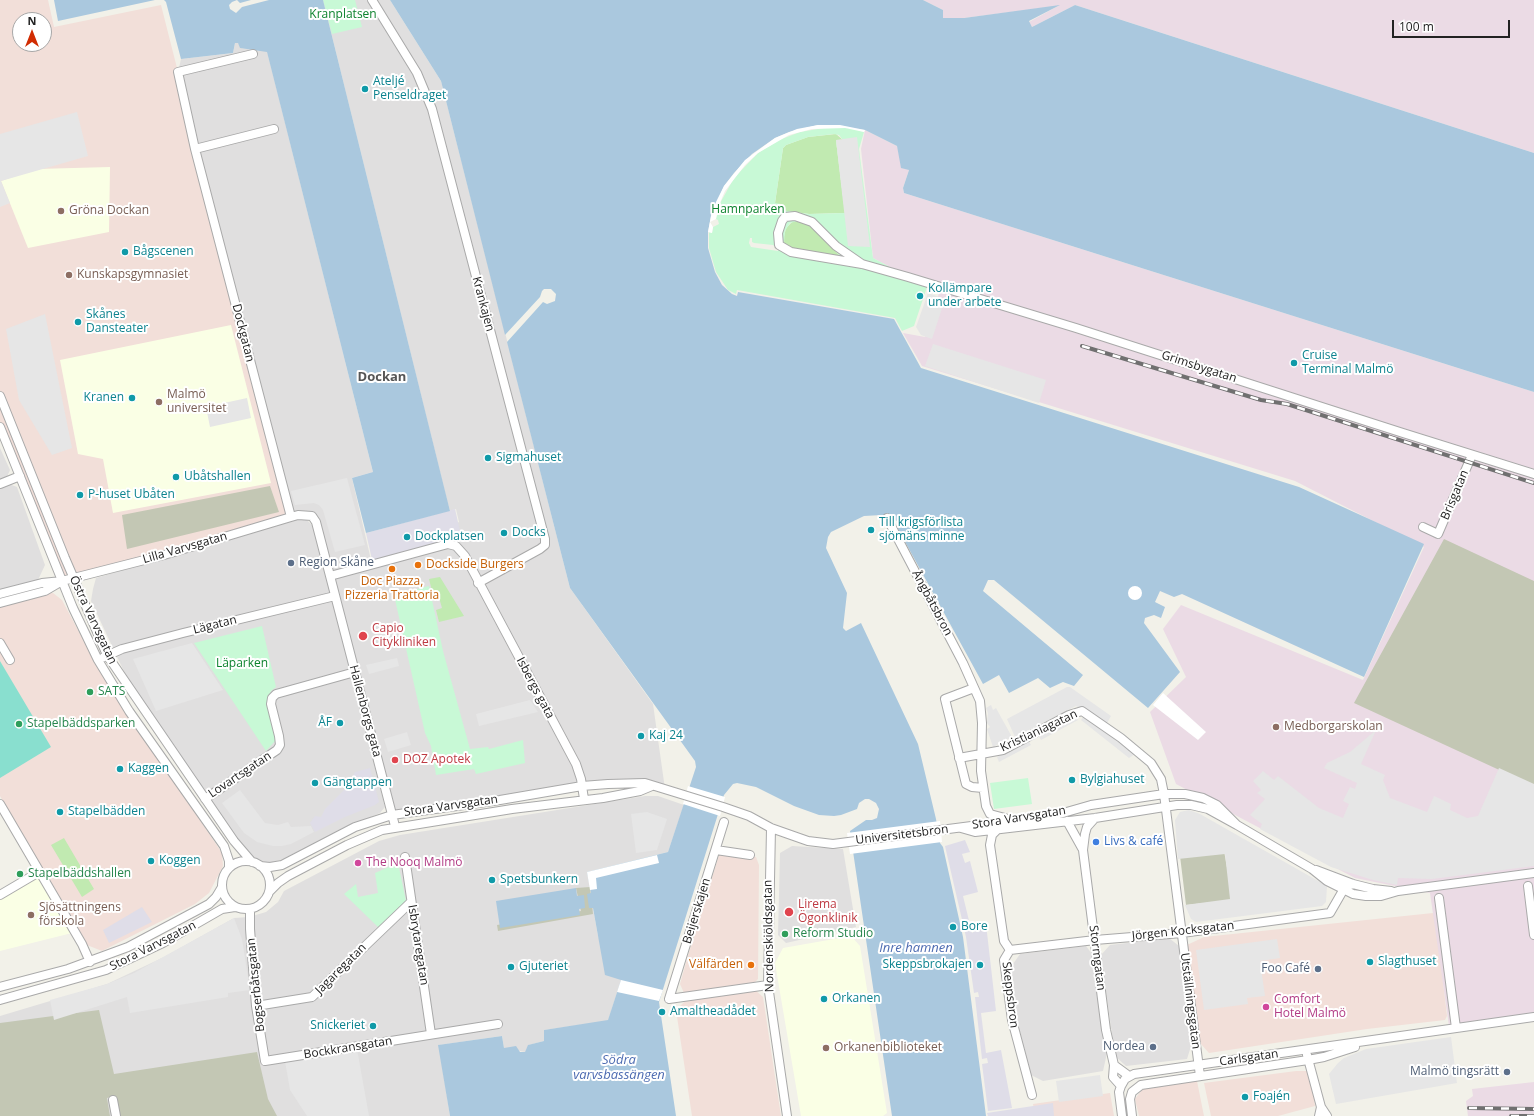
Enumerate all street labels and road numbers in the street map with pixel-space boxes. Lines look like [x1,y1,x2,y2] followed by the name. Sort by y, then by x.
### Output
[469,275,497,333] street label: Krankajen
[229,302,257,364] street label: Dockgatan
[1160,348,1238,386] street label: Grimsbygatan
[1438,468,1472,522] street label: Brisgatan
[141,529,229,567] street label: Lilla Varvsgatan
[909,568,955,638] street label: Ångbåtsbron
[66,573,120,667] street label: Östra Varvsgatan
[192,613,238,637] street label: Lägatan
[513,655,557,721] street label: Isbergs gata
[346,663,384,759] street label: Hallenborgs gata
[998,707,1080,755] street label: Kristianiagatan
[206,749,274,801] street label: Lovartsgatan
[403,792,499,820] street label: Stora Varvsgatan
[971,803,1067,833] street label: Stora Varvsgatan
[855,822,949,848] street label: Universitetsbron
[680,876,714,946] street label: Beijerskajen
[761,880,777,992] street label: Nordenskiöldsgatan
[405,904,431,986] street label: Isbrytaregatan
[108,918,198,974] street label: Stora Varvsgatan
[1131,918,1235,944] street label: Jörgen Kocksgatan
[1086,925,1108,991] street label: Stormgatan
[244,937,268,1033] street label: Bogserbåtsgatan
[313,941,369,997] street label: Jagaregatan
[1177,952,1203,1050] street label: Utställningsgatan
[999,961,1021,1029] street label: Skeppsbron
[303,1034,393,1062] street label: Bockkransgatan
[1219,1047,1279,1069] street label: Carlsgatan

